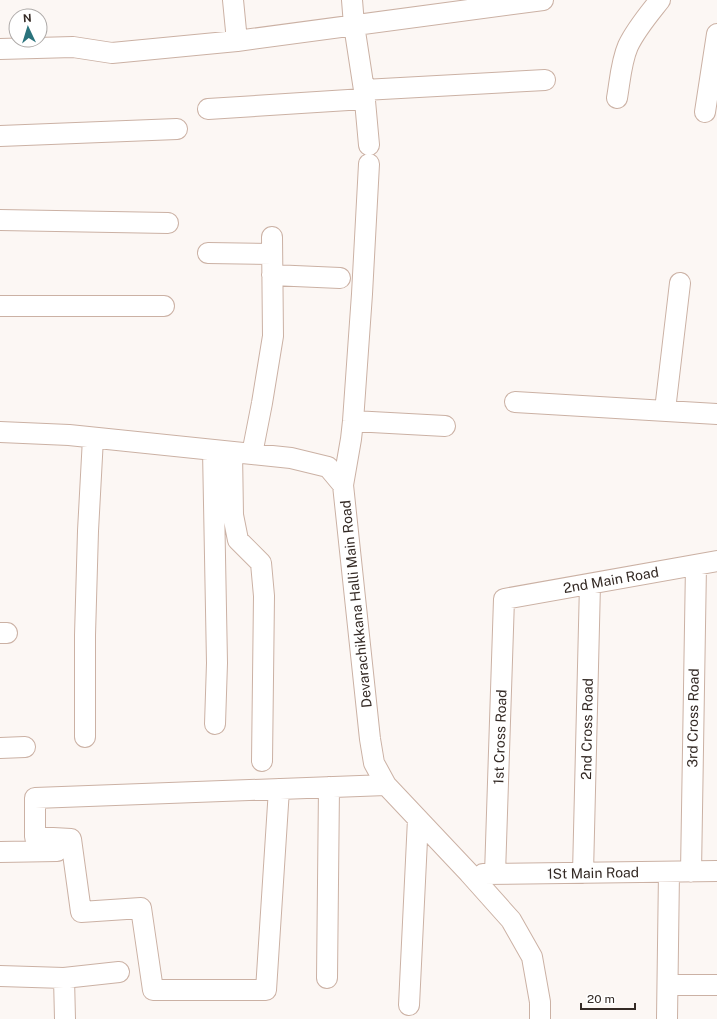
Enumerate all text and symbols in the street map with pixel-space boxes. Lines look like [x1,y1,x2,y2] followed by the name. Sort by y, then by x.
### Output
[8,8,48,48] north arrow
[23,12,32,24] text: N
[337,499,375,709] street label: Devarachikkana Halli Main Road
[562,564,660,596] street label: 2nd Main Road
[684,668,702,768] street label: 3rd Cross Road
[578,678,596,780] street label: 2nd Cross Road
[490,689,510,785] street label: 1st Cross Road
[547,864,639,882] street label: 1St Main Road
[581,985,635,1011] scale bar
[587,992,615,1006] text: 20 m

